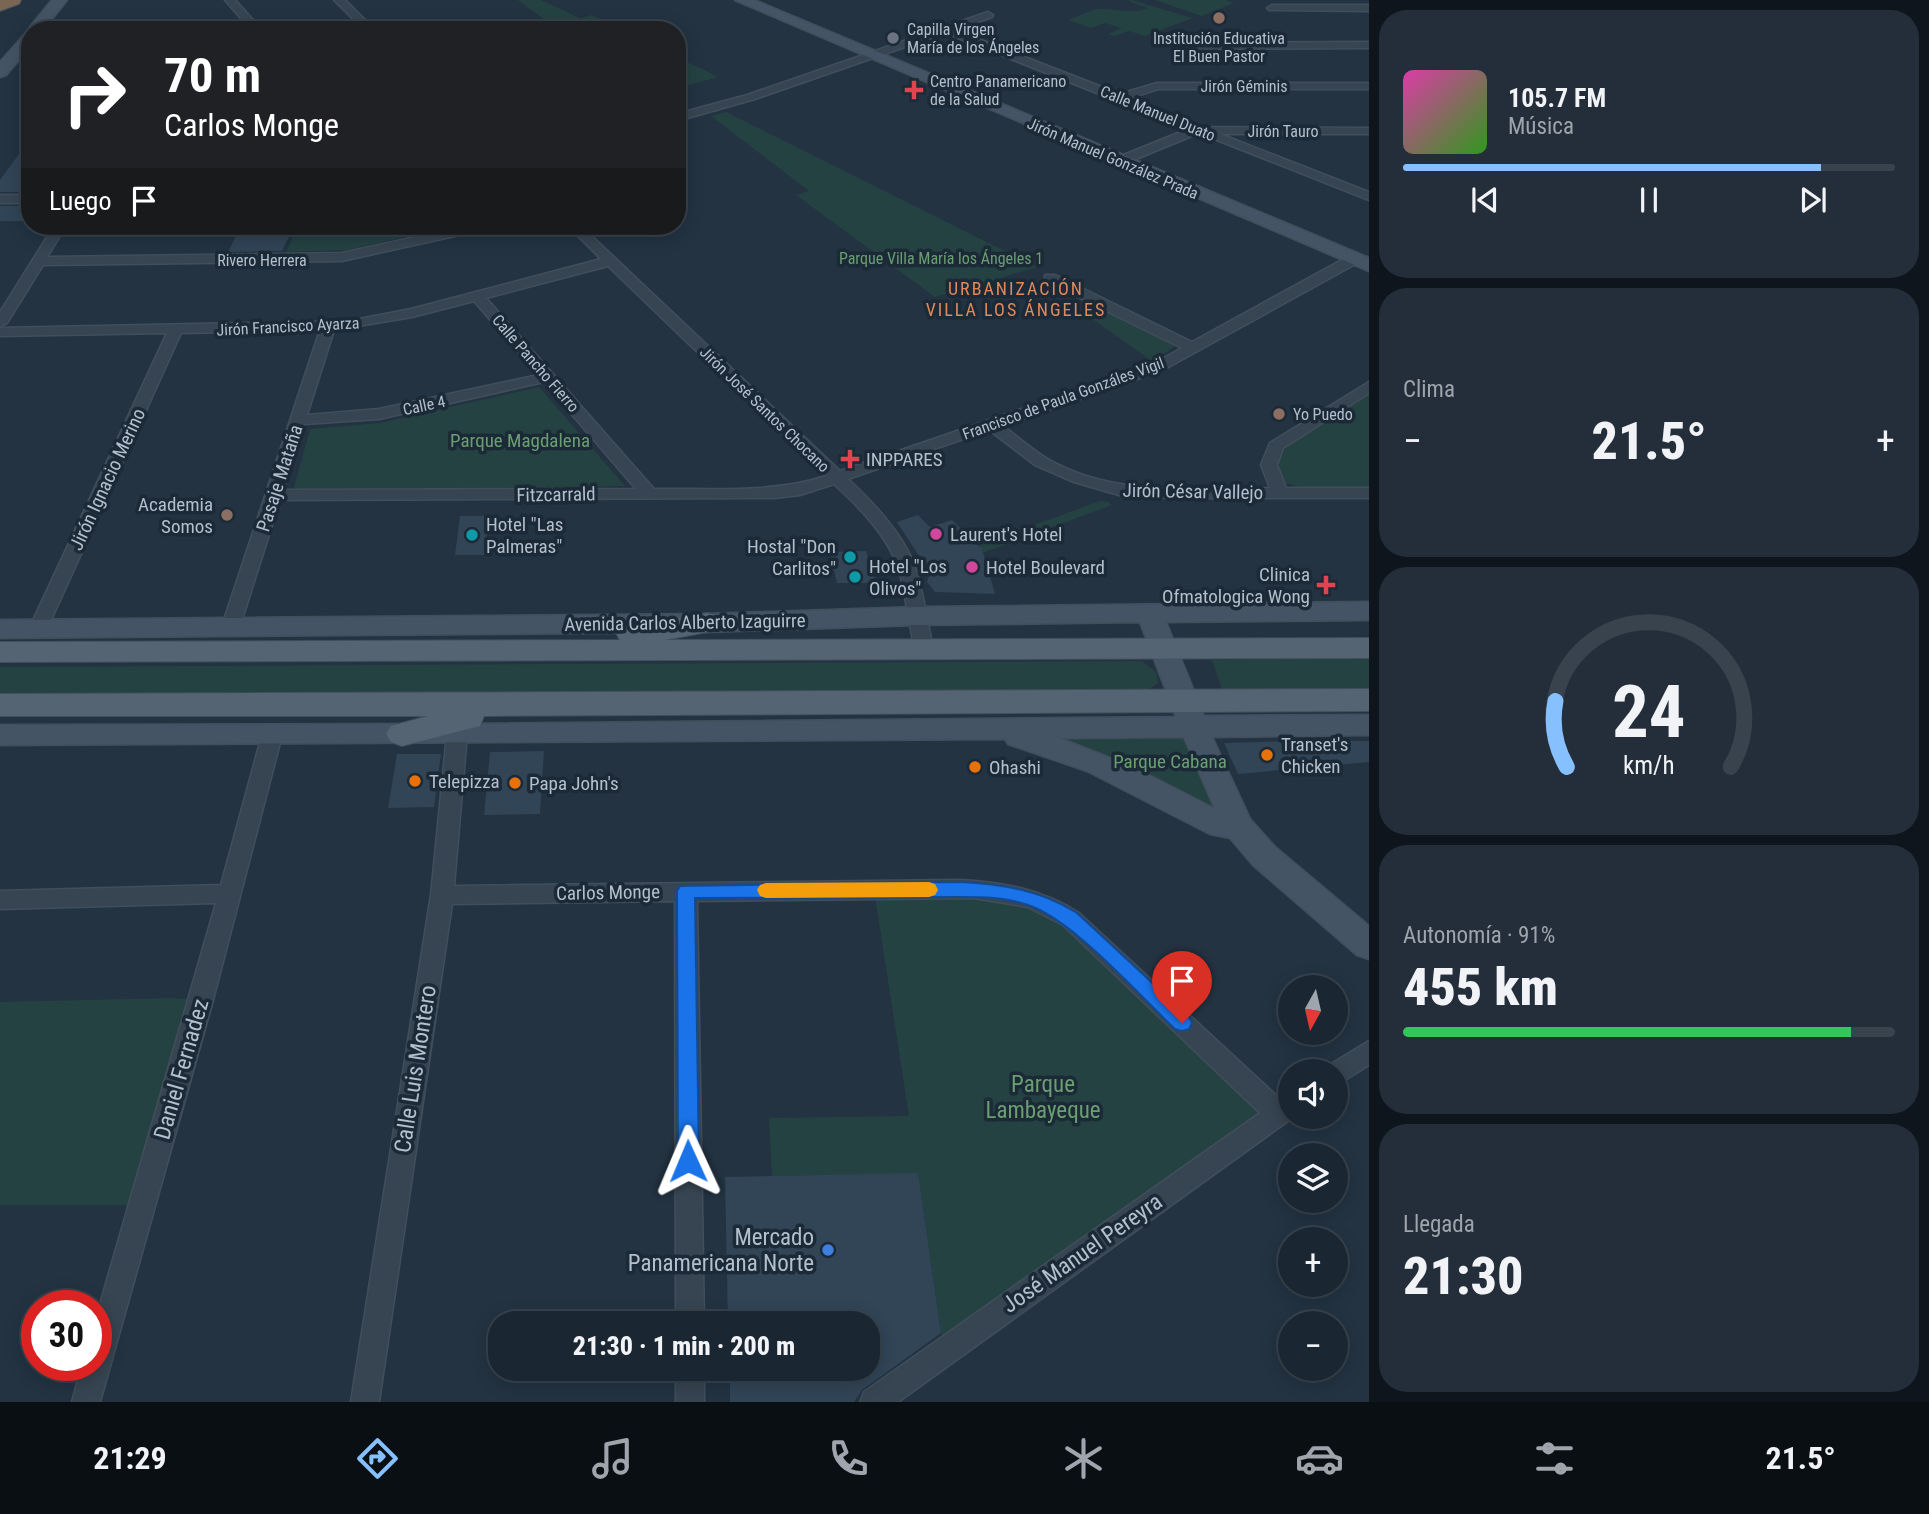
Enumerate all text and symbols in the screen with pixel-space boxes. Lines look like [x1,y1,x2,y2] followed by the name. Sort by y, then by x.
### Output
[1211,10,1227,26] marker: Institución Educativa El Buen Pastor
[907,20,1039,57] place label: Capilla Virgen María de los Ángeles
[1153,29,1285,66] place label: Institución Educativa El Buen Pastor
[885,30,901,46] marker: Capilla Virgen María de los Ángeles
[164,47,261,104] text: 70 m
[49,49,140,140] icon: right
[930,72,1066,109] place label: Centro Panamericano de la Salud
[1201,77,1287,96] street label: Jirón Géminis
[904,80,924,100] marker: Centro Panamericano de la Salud
[1097,82,1218,145] street label: Calle Manuel Duato
[1508,83,1606,113] text: 105.7 FM
[164,106,339,144] text: Carlos Monge
[1508,113,1574,140] text: Música
[1024,114,1201,203] street label: Jirón Manuel González Prada
[1248,122,1318,141] street label: Jirón Tauro
[1466,181,1504,219] icon: previous
[1630,181,1668,219] icon: pause
[1794,181,1832,219] icon: next
[125,182,163,220] icon: arrive
[49,186,111,216] text: Luego
[839,249,1043,268] park label: Parque Villa María los Ángeles 1
[217,251,307,270] street label: Rivero Herrera
[926,278,1106,320] district label: URBANIZACIÓN VILLA LOS ÁNGELES
[488,311,583,416] street label: Calle Pancho Fierro
[216,313,360,340] street label: Jirón Francisco Ayarza
[696,343,833,476] street label: Jirón José Santos Chocano
[960,353,1167,444] street label: Francisco de Paula Gonzáles Vigil
[1403,376,1455,403] text: Clima
[401,392,447,419] street label: Calle 4
[65,405,150,554] street label: Jirón Ignacio Merino
[1293,405,1353,424] place label: Yo Puedo
[1271,406,1287,422] marker: Yo Puedo
[1591,411,1707,472] text: 21.5°
[1403,419,1422,463] text: −
[1876,419,1895,463] text: +
[251,422,308,535] street label: Pasaje Mataña
[450,429,590,452] park label: Parque Magdalena
[866,448,943,471] place label: INPPARES
[840,449,860,469] marker: INPPARES
[1123,479,1263,504] street label: Jirón César Vallejo
[516,482,596,507] street label: Fitzcarrald
[138,493,213,538] place label: Academia Somos
[219,507,235,523] marker: Academia Somos
[486,513,563,558] place label: Hotel "Las Palmeras"
[950,523,1062,546] place label: Laurent's Hotel
[928,526,944,542] marker: Laurent's Hotel
[464,527,480,543] marker: Hotel "Las Palmeras"
[747,535,836,580] place label: Hostal "Don Carlitos"
[842,549,858,565] marker: Hostal "Don Carlitos"
[869,555,947,600] place label: Hotel "Los Olivos"
[986,556,1105,579] place label: Hotel Boulevard
[964,559,980,575] marker: Hotel Boulevard
[1162,563,1310,608] place label: Clinica Ofmatologica Wong
[847,569,863,585] marker: Hotel "Los Olivos"
[1316,575,1336,595] marker: Clinica Ofmatologica Wong
[564,609,806,636] street label: Avenida Carlos Alberto Izaguirre
[1612,669,1686,755] text: 24
[1281,733,1348,778] place label: Transet's Chicken
[1259,747,1275,763] marker: Transet's Chicken
[1113,750,1227,773] park label: Parque Cabana
[1623,751,1675,780] text: km/h
[989,756,1041,779] place label: Ohashi
[967,759,983,775] marker: Ohashi
[429,770,500,793] place label: Telepizza
[529,772,619,795] place label: Papa John's
[407,773,423,789] marker: Telepizza
[507,775,523,791] marker: Papa John's
[556,880,660,905] street label: Carlos Monge
[1403,922,1555,949] text: Autonomía · 91%
[1152,951,1212,1023] pin
[1403,957,1558,1018] text: 455 km
[1163,962,1201,1000] icon: arrive
[1278,975,1348,1045] north arrow
[1278,975,1348,1381] map controls
[389,983,442,1155] street label: Calle Luis Montero
[149,996,214,1143] street label: Daniel Fernadez
[1278,1059,1348,1129] button: sound
[985,1071,1101,1124] park label: Parque Lambayeque
[651,1124,725,1198] position arrow
[1278,1143,1348,1213] button: layers
[997,1188,1168,1319] street label: José Manuel Pereyra
[1403,1211,1475,1238] text: Llegada
[628,1224,814,1277] place label: Mercado Panamericana Norte
[1278,1227,1348,1297] button: +
[820,1242,836,1258] marker: Mercado Panamericana Norte
[1403,1246,1523,1307] text: 21:30
[21,1290,112,1381] speed limit sign: 30
[1278,1311,1348,1381] button: −
[573,1331,795,1361] text: 21:30 · 1 min · 200 m
[353,1434,402,1483] icon: directions
[588,1434,637,1483] icon: music
[824,1434,873,1483] icon: phone
[1059,1434,1108,1483] icon: climate
[1295,1434,1344,1483] icon: car
[1530,1434,1579,1483] icon: filters
[93,1439,167,1477] text: 21:29
[1765,1439,1836,1477] text: 21.5°

